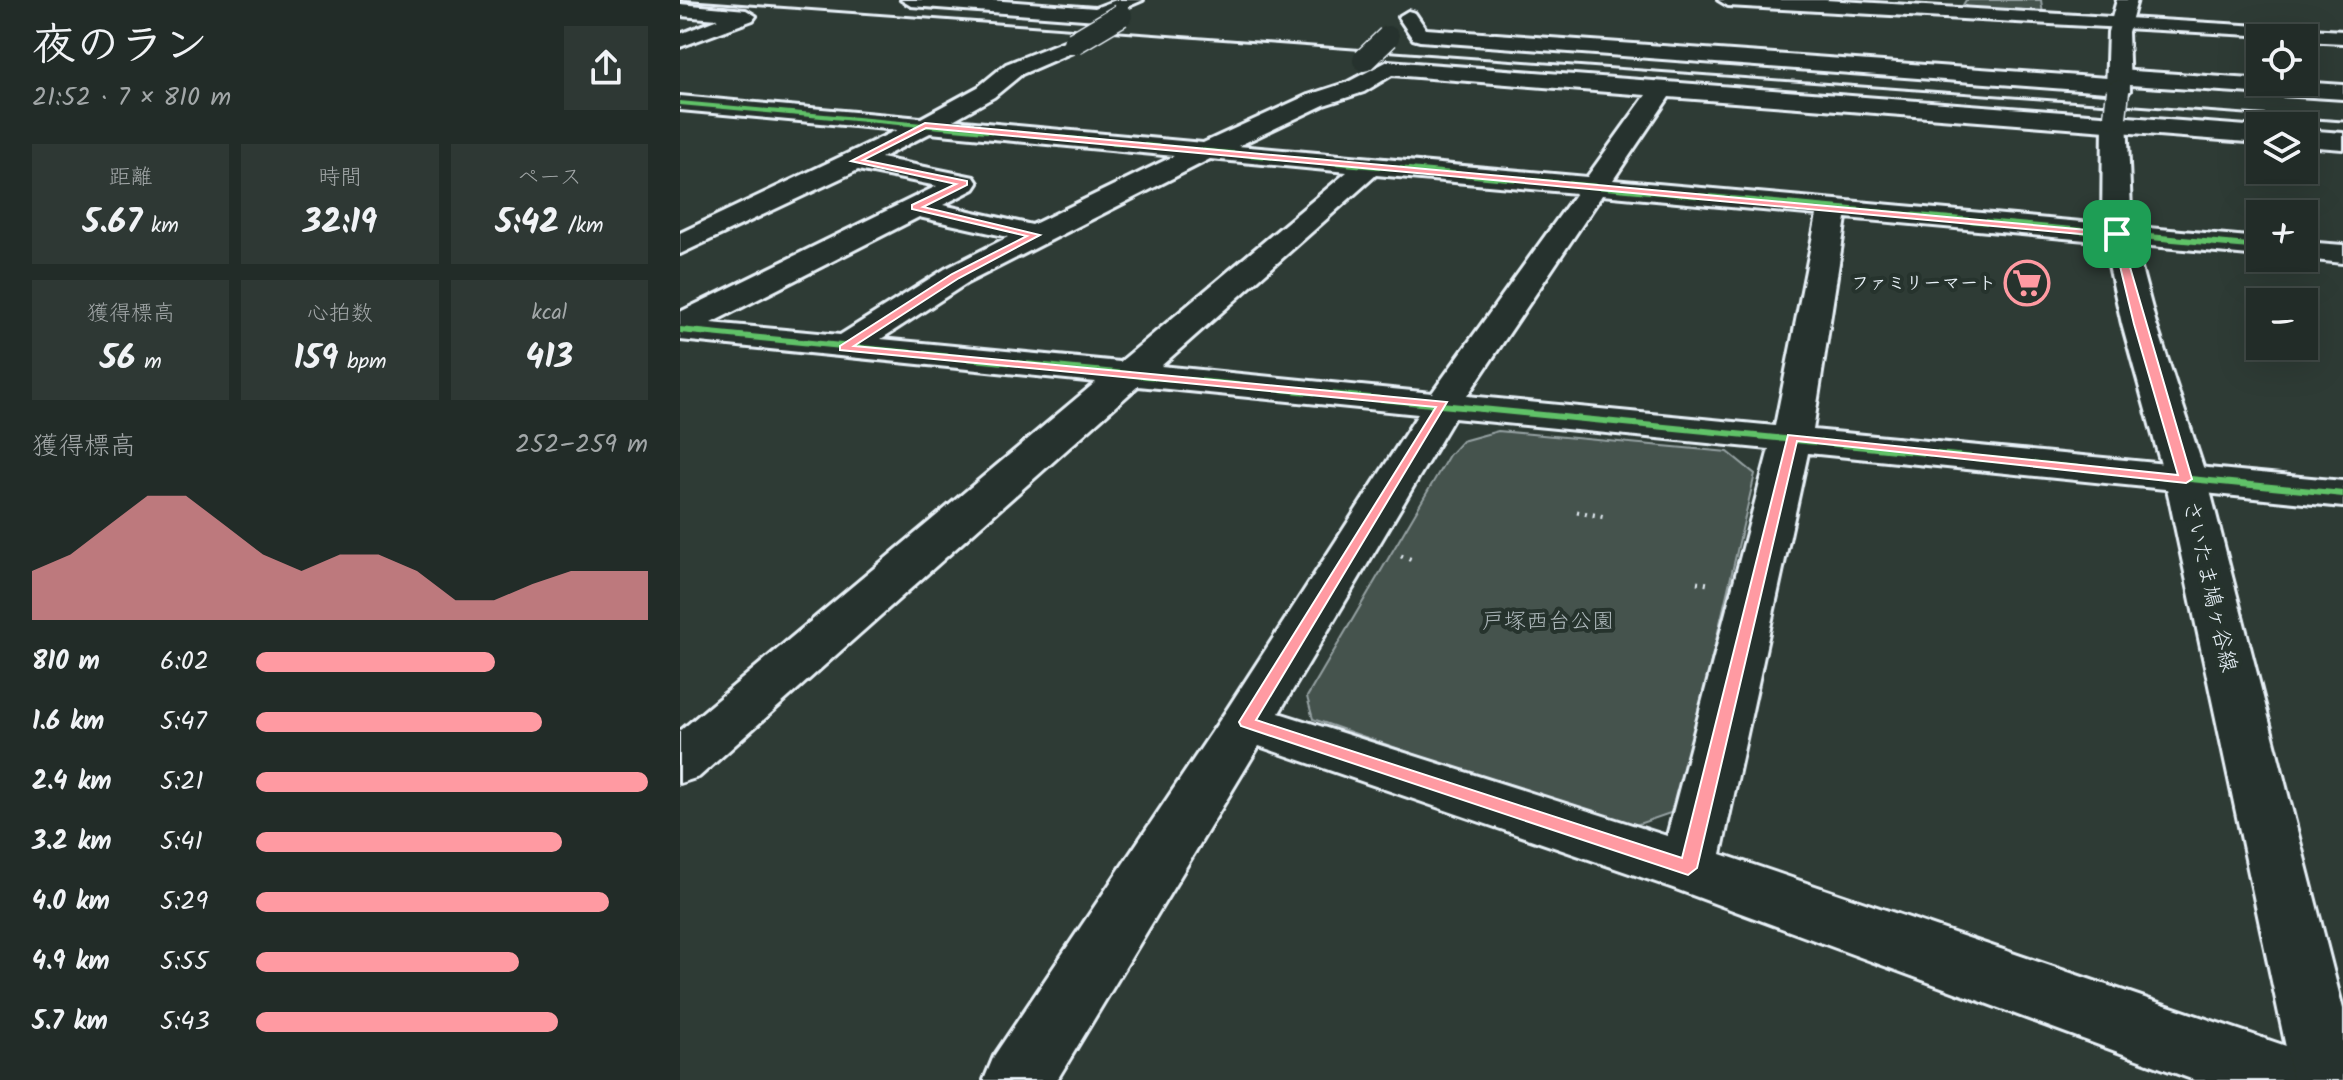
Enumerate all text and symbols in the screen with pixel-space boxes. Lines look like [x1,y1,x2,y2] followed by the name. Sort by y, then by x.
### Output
[32,12,208,82] text: 夜のラン
[2246,24,2318,360] map controls
[2246,24,2318,96] button: locate
[564,26,648,110] button: share
[32,77,231,119] text: 21:52 · 7 × 810 m
[2246,112,2318,184] button: layers
[109,161,153,196] text: 距離
[318,161,362,196] text: 時間
[517,161,582,196] text: ペース
[82,196,142,250] text: 5.67
[303,196,377,250] text: 32:19
[495,196,559,250] text: 5:42
[2083,200,2151,268] pin
[2246,200,2318,272] button: +
[142,209,179,244] text: km
[559,209,604,244] text: /km
[2095,212,2139,256] icon: arrive
[2003,259,2051,307] supermarket icon: ファミリーマート
[1851,270,1996,299] place label: ファミリーマート
[2246,288,2318,360] button: −
[531,296,567,331] text: kcal
[87,297,175,332] text: 獲得標高
[307,297,373,332] text: 心拍数
[526,331,573,385] text: 413
[100,332,135,386] text: 56
[293,332,338,386] text: 159
[135,345,162,380] text: m
[338,345,387,380] text: bpm
[515,424,648,466] text: 252–259 m
[32,426,136,468] text: 獲得標高
[2172,497,2245,676] street label: さいたま鳩ヶ谷線
[1482,605,1614,640] park label: 戸塚西台公園
[32,641,100,683] text: 810 m
[160,641,209,683] text: 6:02
[32,701,104,743] text: 1.6 km
[160,701,207,743] text: 5:47
[32,761,112,803] text: 2.4 km
[160,761,204,803] text: 5:21
[32,821,112,863] text: 3.2 km
[160,821,203,863] text: 5:41
[32,881,110,923] text: 4.0 km
[160,881,208,923] text: 5:29
[32,941,110,983] text: 4.9 km
[160,941,208,983] text: 5:55
[32,1001,108,1043] text: 5.7 km
[160,1001,210,1043] text: 5:43

